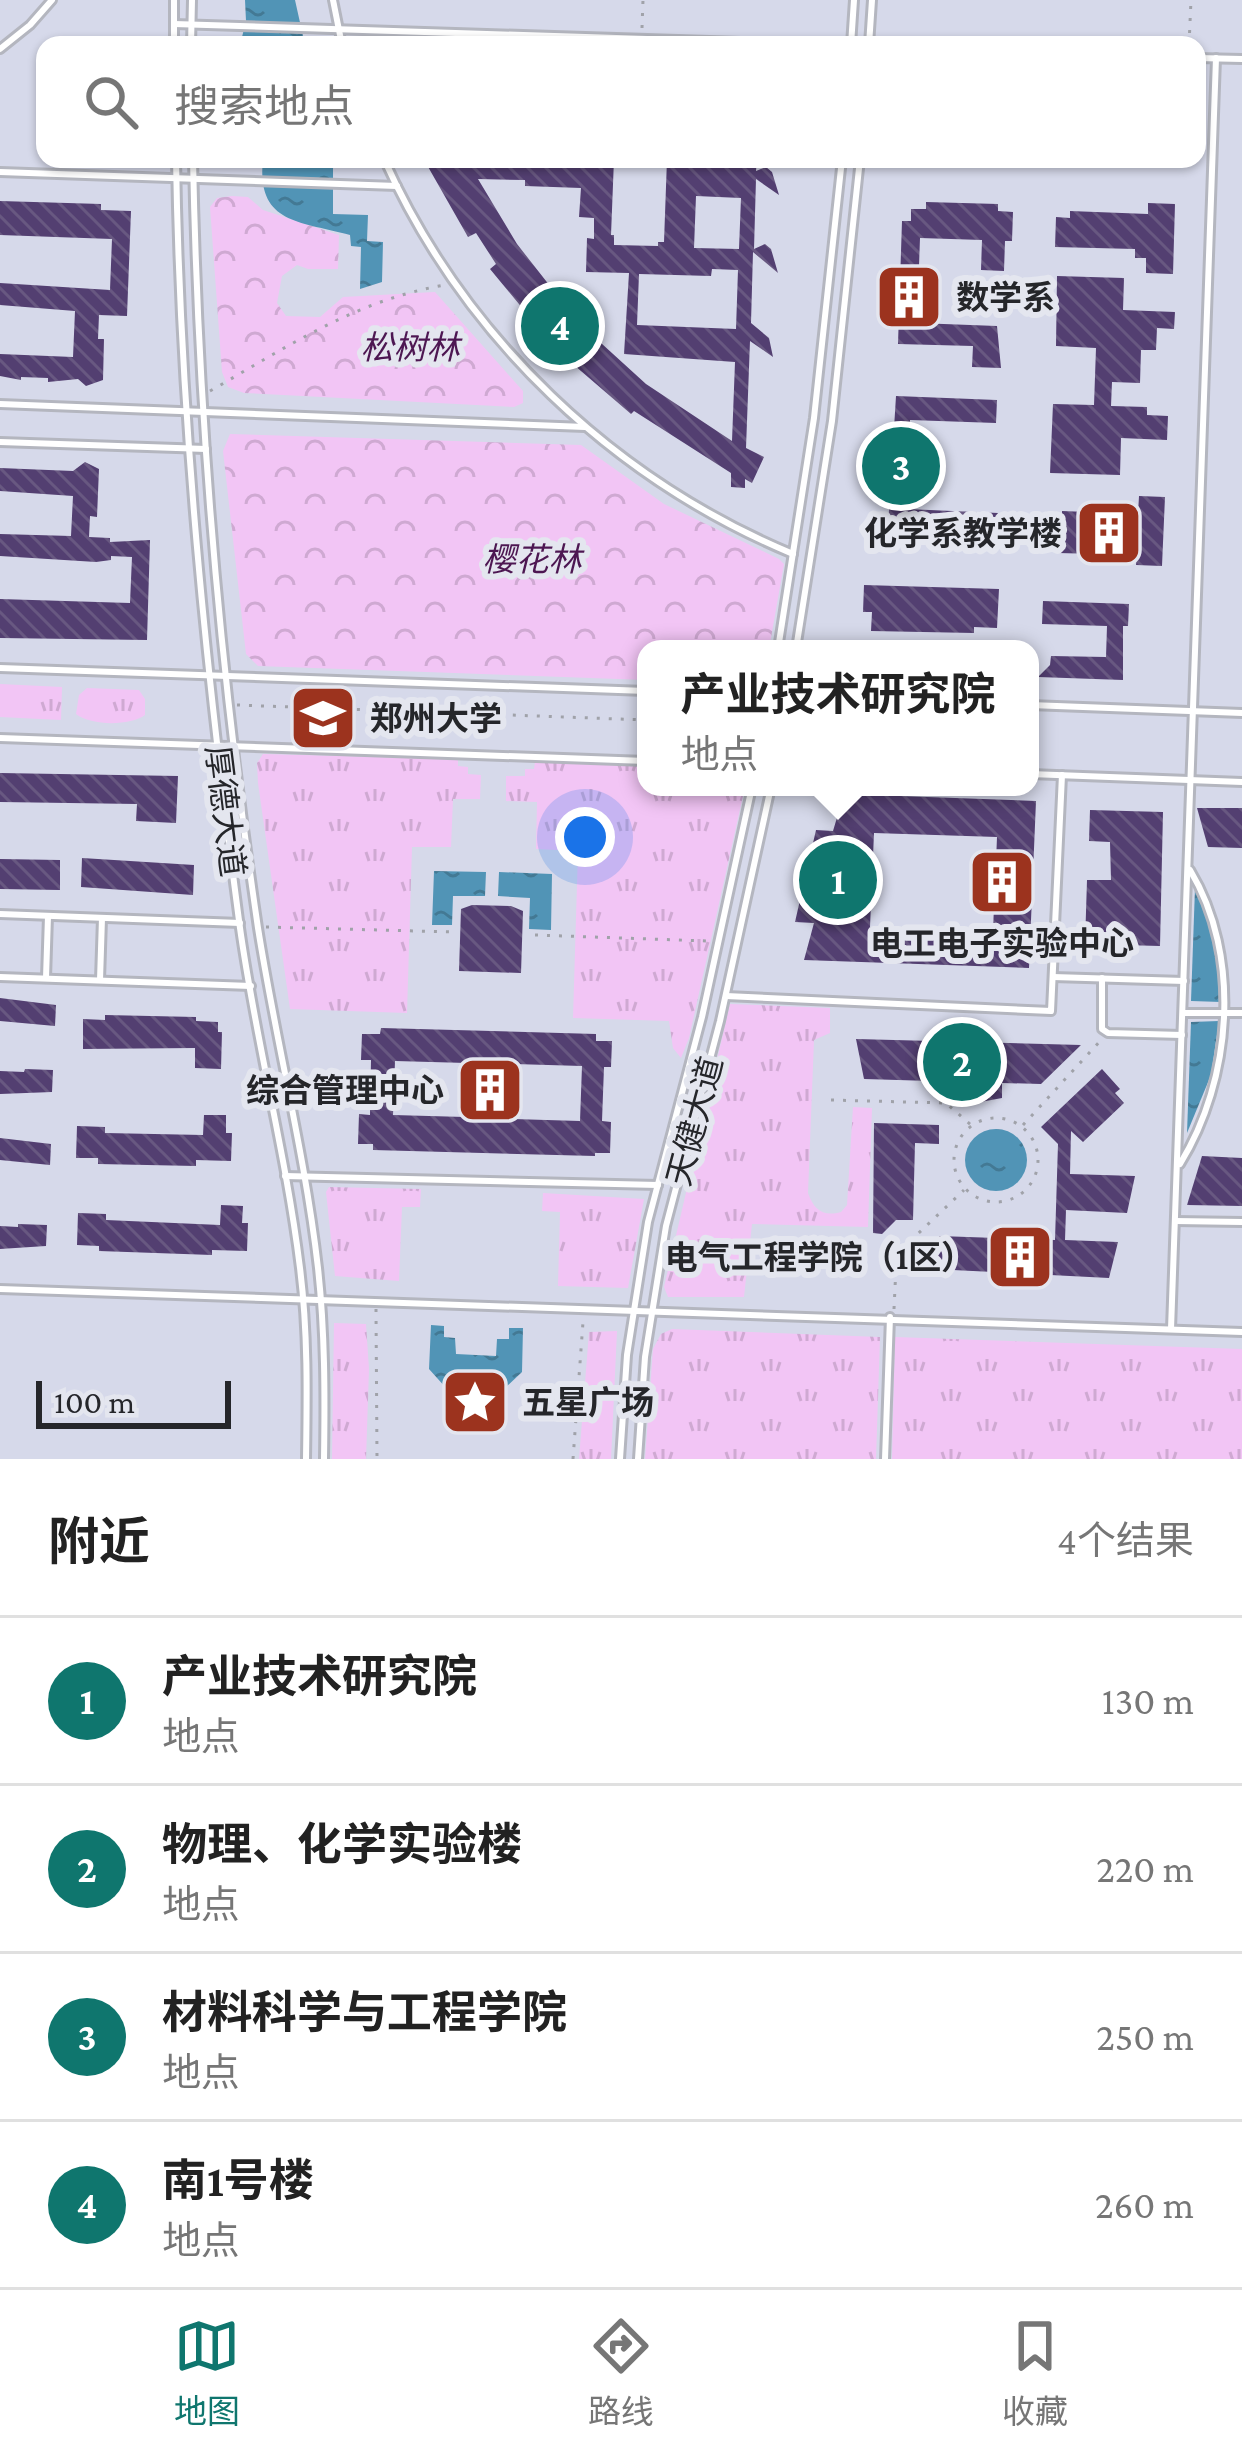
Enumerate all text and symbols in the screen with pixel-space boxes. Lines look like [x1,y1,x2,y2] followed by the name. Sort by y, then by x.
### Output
[36,36,1206,168] search box
[78,69,144,135] icon: search
[174,82,354,132] text: 搜索地点
[874,262,944,332] building icon: 数学系
[956,279,1055,316] place label: 数学系
[521,281,599,371] pin: 4
[361,329,464,366] park label: 松树林
[862,421,940,511] pin: 3
[1074,498,1144,568] building icon: 化学系教学楼
[864,515,1062,552] place label: 化学系教学楼
[483,541,586,578] park label: 樱花林
[637,640,1039,796] popup
[680,670,996,720] text: 产业技术研究院
[288,683,358,753] school or university icon: 郑州大学
[370,700,502,737] place label: 郑州大学
[680,733,759,776] text: 地点
[199,743,252,879] street label: 厚德大道
[555,807,615,867] your location
[799,835,877,925] pin: 1
[967,847,1037,917] building icon: 电工电子实验中心
[870,925,1134,962] place label: 电工电子实验中心
[923,1017,1001,1107] pin: 2
[660,1053,729,1190] street label: 天健大道
[455,1055,525,1125] building icon: 综合管理中心
[246,1072,444,1109] place label: 综合管理中心
[985,1222,1055,1292] building icon: 电气工程学院（1区）
[665,1239,974,1276] place label: 电气工程学院（1区）
[440,1367,510,1437] place icon: 五星广场
[36,1375,231,1428] scale bar
[54,1383,135,1420] text: 100 m
[522,1384,654,1421] place label: 五星广场
[48,1513,150,1570] text: 附近
[1057,1519,1194,1562] text: 4个结果
[162,1652,477,1702] text: 产业技术研究院
[80,1679,94,1722] text: 1
[1102,1679,1194,1722] text: 130 m
[162,1715,240,1758] text: 地点
[162,1820,522,1870] text: 物理、化学实验楼
[77,1847,97,1890] text: 2
[1096,1847,1194,1890] text: 220 m
[162,1883,240,1926] text: 地点
[162,1988,567,2038] text: 材料科学与工程学院
[77,2015,97,2058] text: 3
[1096,2015,1194,2058] text: 250 m
[162,2051,240,2094] text: 地点
[162,2156,314,2206] text: 南1号楼
[76,2183,98,2226] text: 4
[1095,2183,1194,2226] text: 260 m
[162,2219,240,2262] text: 地点
[174,2313,240,2433] tab: 地图
[588,2313,654,2433] tab: 路线
[1002,2313,1068,2433] tab: 收藏

